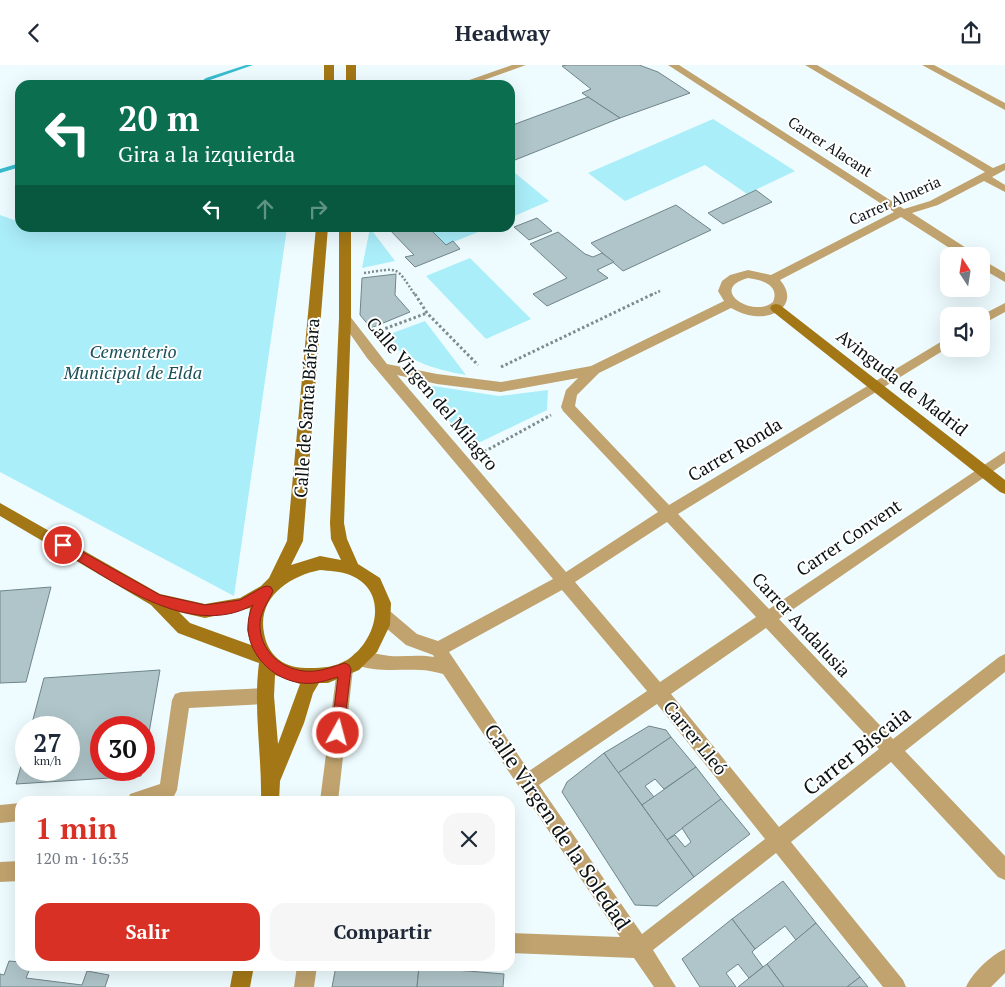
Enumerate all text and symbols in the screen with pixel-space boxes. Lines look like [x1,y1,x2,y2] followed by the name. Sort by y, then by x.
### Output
[455,18,550,47] text: Headway
[20,19,48,47] icon: back
[957,19,985,47] icon: share
[118,95,199,141] text: 20 m
[35,100,100,165] icon: left
[785,111,877,181] street label: Carrer Alacant
[118,139,295,168] text: Gira a la izquierda
[846,171,944,229] street label: Carrer Almeria
[198,195,226,223] icon: left
[251,195,279,223] icon: ahead
[304,195,332,223] icon: right
[940,247,990,297] north arrow
[940,247,990,357] map controls
[940,307,990,357] button: sound
[361,312,504,475] street label: Calle Virgen del Milagro
[288,317,324,499] street label: Calle de Santa Bárbara
[832,324,973,441] street label: Avinguda de Madrid
[63,339,202,384] park label: Cementerio Municipal de Elda
[683,412,786,487] street label: Carrer Ronda
[791,493,906,581] street label: Carrer Convent
[42,524,84,566] pin
[49,531,77,559] icon: arrive
[747,567,856,682] street label: Carrer Andalusia
[658,695,733,780] street label: Carrer Lleó
[797,699,916,801] street label: Carrer Biscaia
[311,706,363,758] position arrow
[90,716,155,781] speed limit sign: 30
[478,718,638,935] street label: Calle Virgen de la Soledad
[33,726,62,759] text: 27
[34,753,61,768] text: km/h
[35,808,117,848] text: 1 min
[443,813,495,865] button: close
[35,847,129,869] text: 120 m · 16:35
[35,903,260,961] button: Salir
[270,903,495,961] button: Compartir

